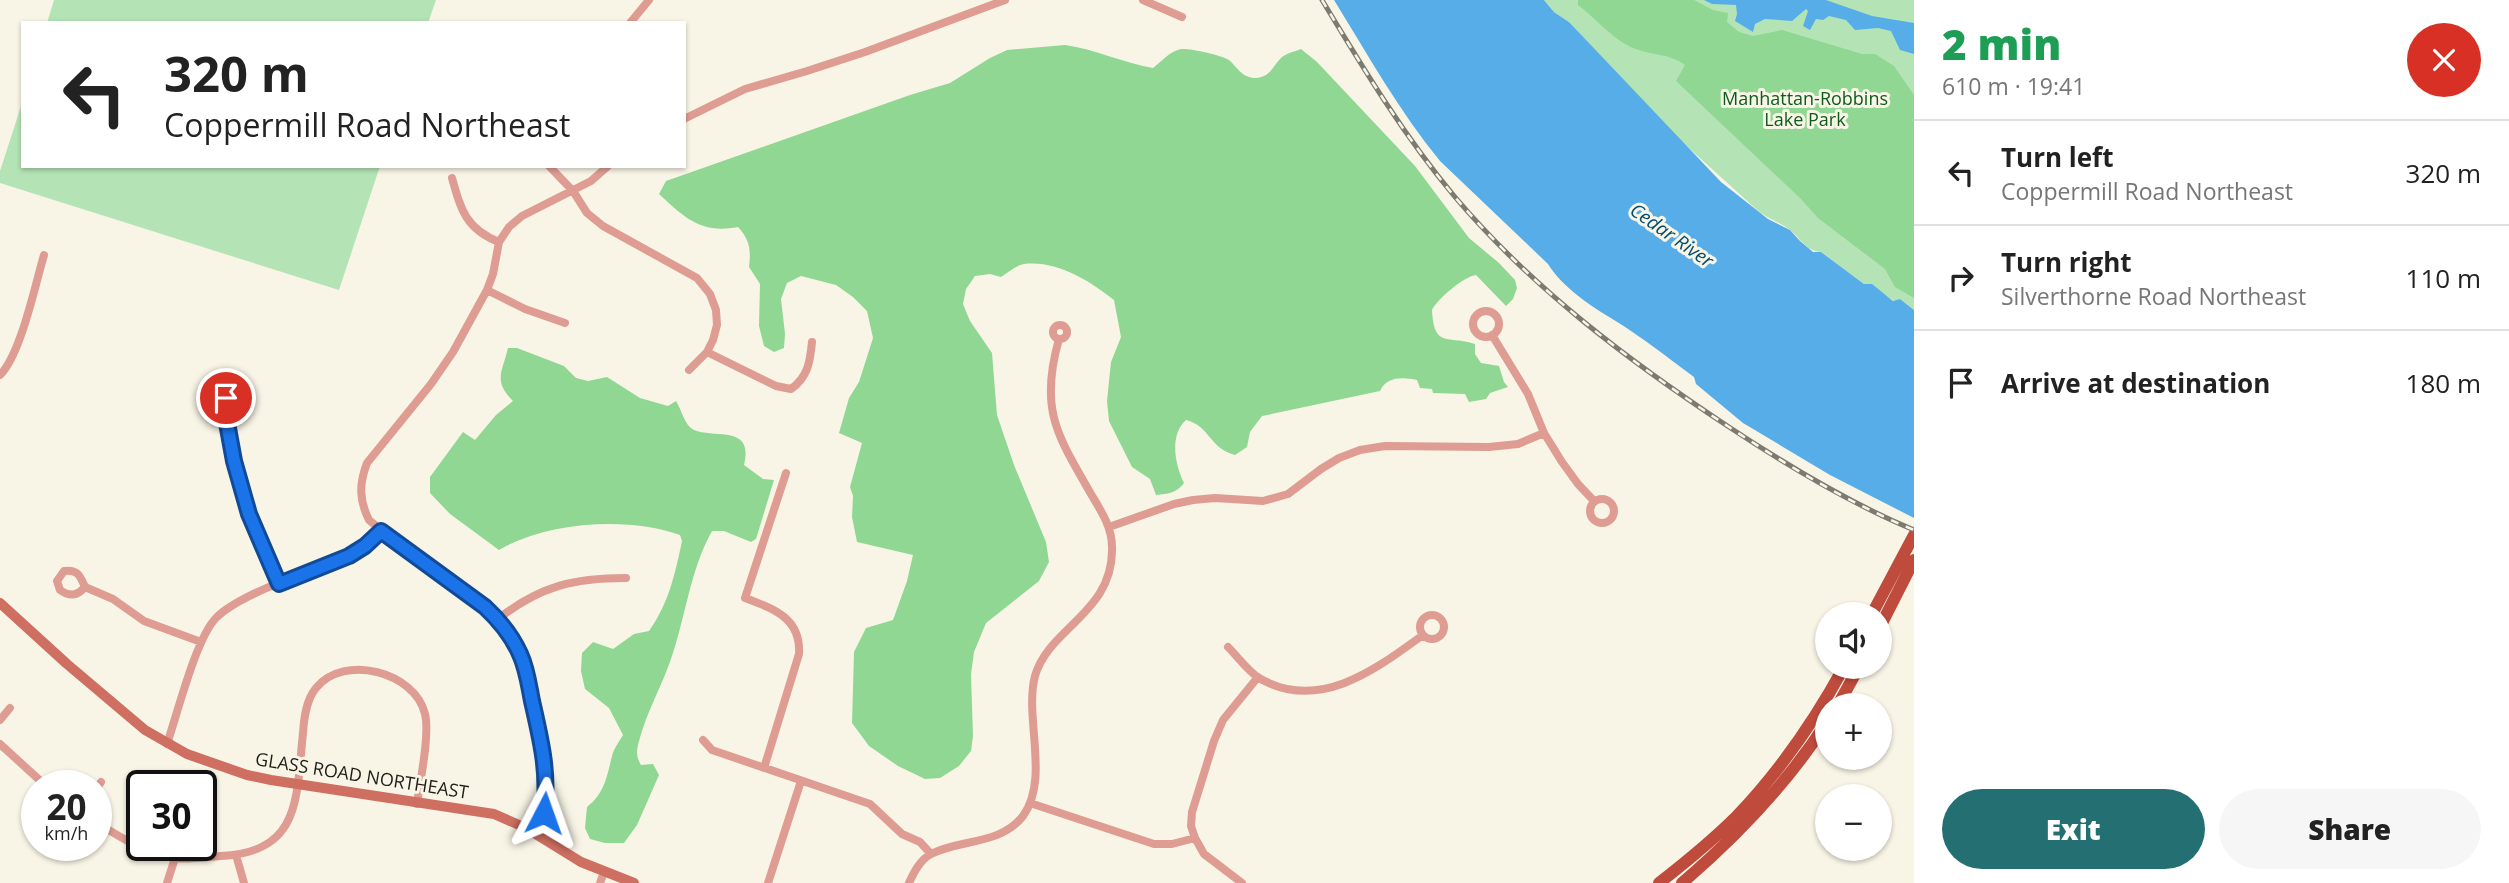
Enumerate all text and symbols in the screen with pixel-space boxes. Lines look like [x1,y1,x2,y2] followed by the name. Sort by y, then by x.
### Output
[1942,15,2061,72] text: 2 min
[2407,23,2481,97] button: close
[164,40,309,106] text: 320 m
[49,49,140,140] icon: left
[1942,70,2085,102] text: 610 m · 19:41
[1722,86,1888,131] park label: Manhattan-Robbins Lake Park
[164,103,570,146] text: Coppermill Road Northeast
[2001,139,2113,175] text: Turn left
[1942,154,1980,192] icon: left
[2406,155,2481,191] text: 320 m
[2001,175,2293,207] text: Coppermill Road Northeast
[1625,197,1720,274] water label: Cedar River
[2001,244,2132,280] text: Turn right
[1942,259,1980,297] icon: right
[2406,260,2481,296] text: 110 m
[2001,280,2306,312] text: Silverthorne Road Northeast
[1942,364,1980,402] icon: arrive
[2001,365,2270,401] text: Arrive at destination
[2406,365,2481,401] text: 180 m
[196,368,256,428] pin
[207,379,245,417] icon: arrive
[1815,602,1892,861] map controls
[1815,602,1892,679] button: sound
[1815,693,1892,770] button: +
[254,746,470,804] street label: GLASS ROAD NORTHEAST
[126,770,217,861] speed limit sign: 30
[507,776,581,850] position arrow
[46,783,87,830] text: 20
[1815,784,1892,861] button: −
[1942,789,2205,869] button: Exit
[2219,789,2481,869] button: Share
[45,821,88,845] text: km/h

